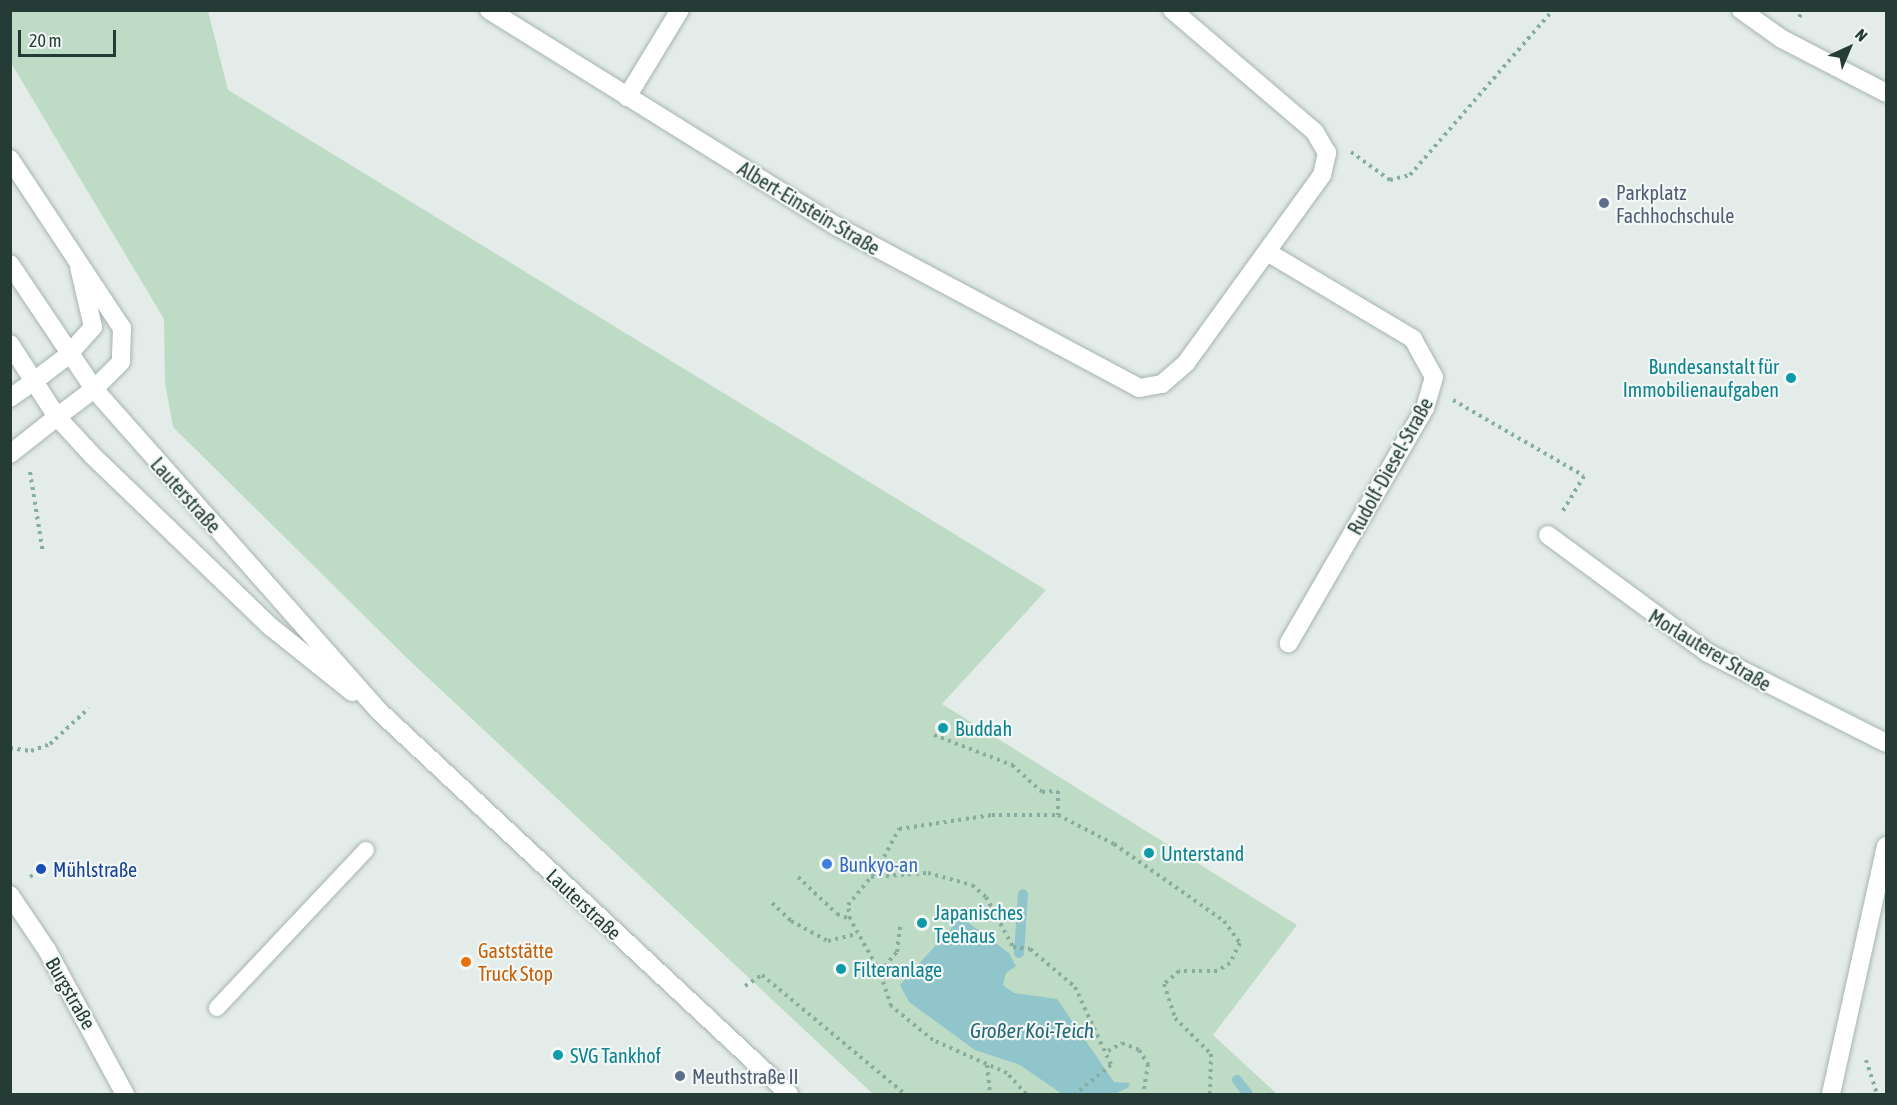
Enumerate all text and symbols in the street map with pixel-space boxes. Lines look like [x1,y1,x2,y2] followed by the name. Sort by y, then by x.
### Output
[21,18,118,56] scale bar
[1819,18,1879,78] north arrow
[1852,25,1871,45] text: N
[29,30,61,51] text: 20 m
[734,156,884,260] street label: Albert-Einstein-Straße
[1616,180,1734,227] place label: Parkplatz Fachhochschule
[1597,196,1611,210] marker: Parkplatz Fachhochschule
[1623,354,1779,401] place label: Bundesanstalt für Immobilienaufgaben
[1784,371,1798,385] marker: Bundesanstalt für Immobilienaufgaben
[1342,393,1438,539] street label: Rudolf-Diesel-Straße
[146,452,226,538] street label: Lauterstraße
[1644,604,1776,696] street label: Morlauterer Straße
[955,716,1012,740] place label: Buddah
[936,721,950,735] marker: Buddah
[1161,841,1244,865] place label: Unterstand
[1142,846,1156,860] marker: Unterstand
[839,852,918,876] place label: Bunkyo-an
[53,857,137,881] place label: Mühlstraße
[820,857,834,871] marker: Bunkyo-an
[34,862,48,876] marker: Mühlstraße
[542,863,626,945] street label: Lauterstraße
[934,900,1023,947] place label: Japanisches Teehaus
[915,916,929,930] marker: Japanisches Teehaus
[478,939,553,986] place label: Gaststätte Truck Stop
[41,953,101,1033] street label: Burgstraße
[459,955,473,969] marker: Gaststätte Truck Stop
[853,957,942,981] place label: Filteranlage
[834,962,848,976] marker: Filteranlage
[970,1017,1094,1043] water label: Großer Koi-Teich
[570,1043,661,1067] place label: SVG Tankhof
[551,1048,565,1062] marker: SVG Tankhof
[692,1064,799,1088] place label: Meuthstraße II
[673,1069,687,1083] marker: Meuthstraße II

